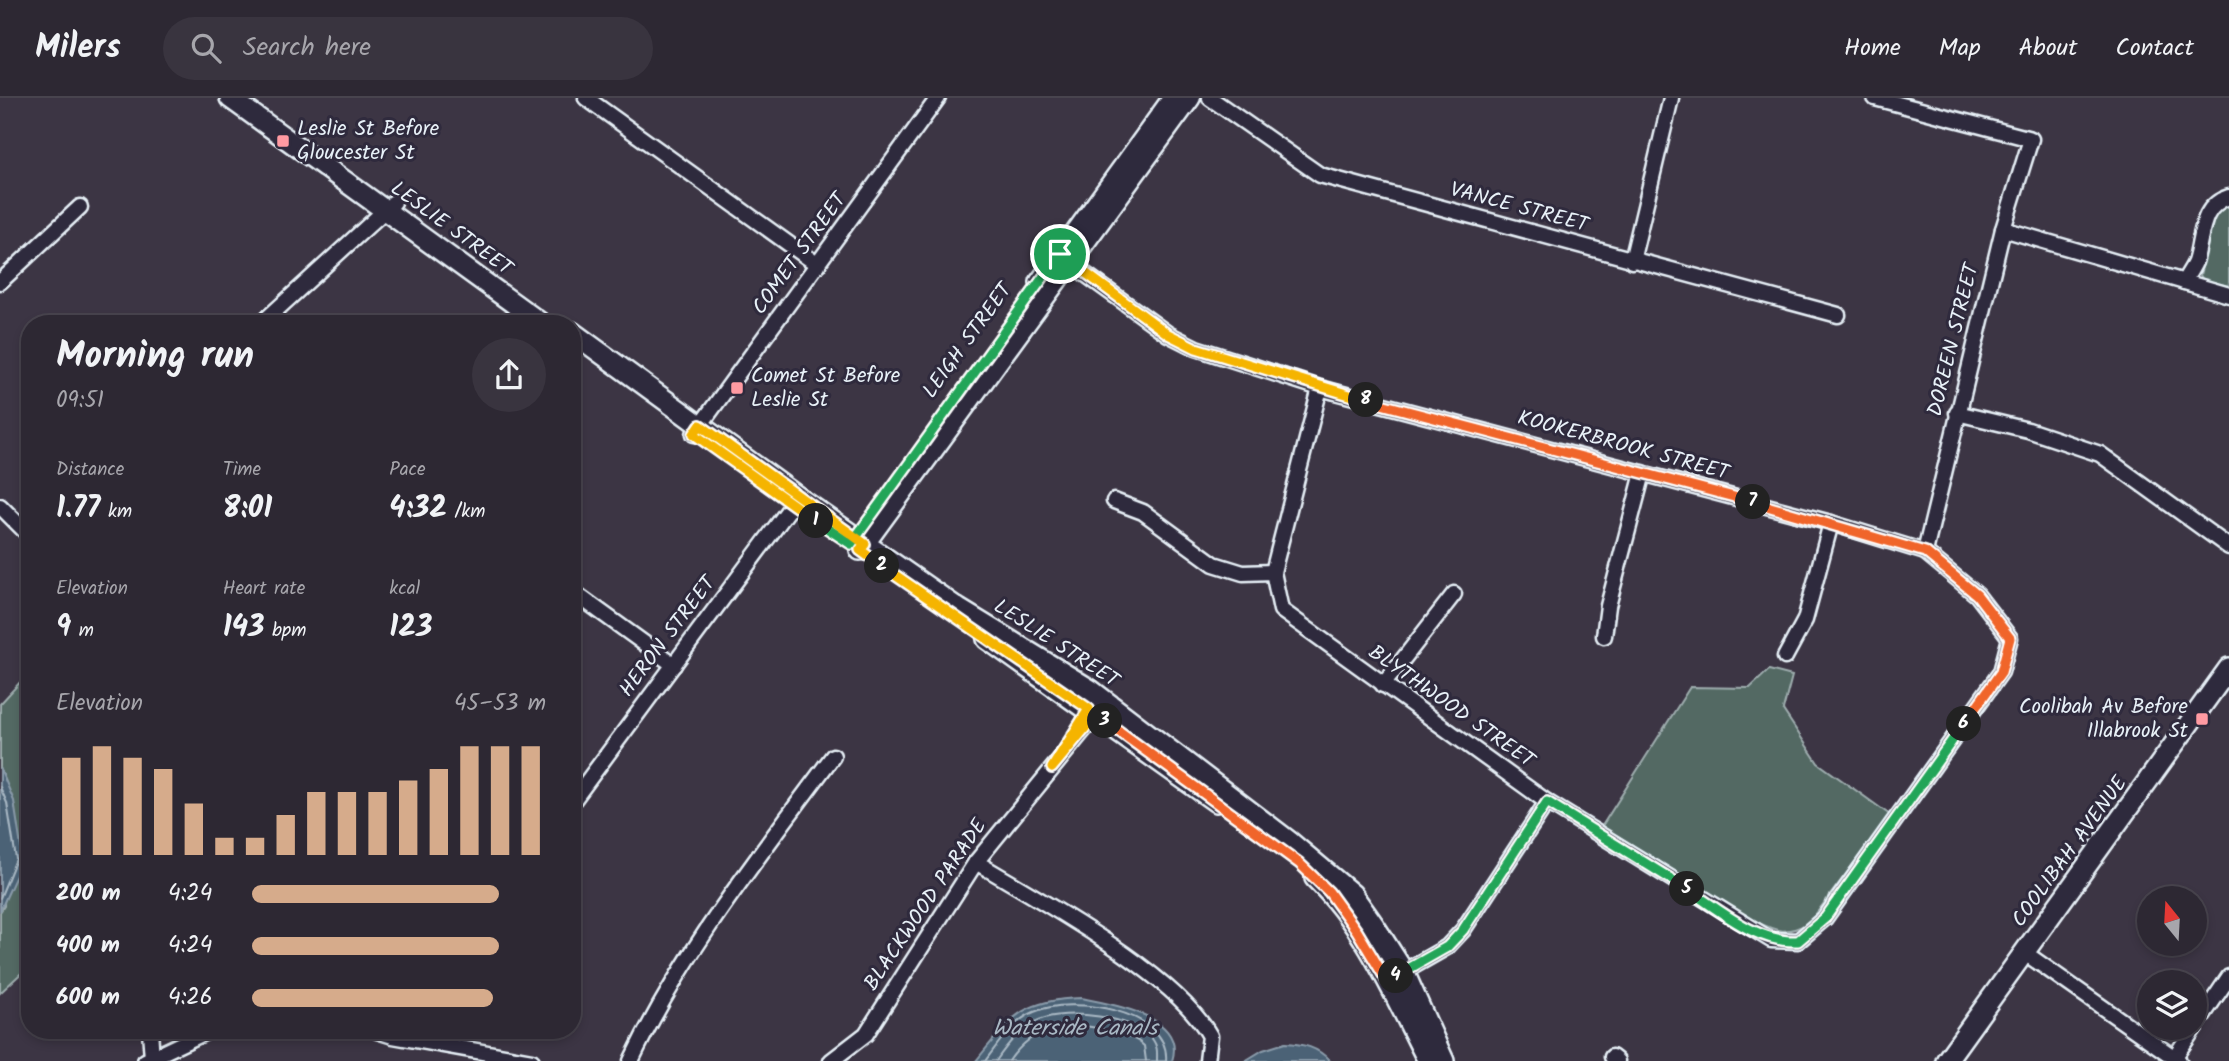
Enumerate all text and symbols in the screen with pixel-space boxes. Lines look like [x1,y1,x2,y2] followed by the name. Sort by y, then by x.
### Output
[163,17,653,80] search box
[35,22,121,75] text: Milers
[243,27,371,69] text: Search here
[187,29,225,67] icon: search
[1844,29,1901,68] text: Home
[1939,29,1981,68] text: Map
[2019,29,2077,68] text: About
[2115,29,2194,68] text: Contact
[297,113,440,170] place label: Leslie St Before Gloucester St
[275,133,291,149] marker: Leslie St Before Gloucester St
[383,173,520,286] street label: LESLIE STREET
[1446,174,1594,243] street label: VANCE STREET
[744,184,857,322] street label: COMET STREET
[1030,224,1090,284] pin
[1041,235,1079,273] icon: arrive
[1919,258,1989,420] street label: DOREEN STREET
[915,275,1022,406] street label: LEIGH STREET
[56,327,254,387] text: Morning run
[472,338,546,412] button: share
[751,360,901,417] place label: Comet St Before Leslie St
[729,380,745,396] marker: Comet St Before Leslie St
[1348,382,1384,418] pin: 8
[56,383,104,419] text: 09:51
[1360,384,1371,414] text: 8
[1514,402,1734,491] street label: KOOKERBROOK STREET
[56,455,124,485] text: Distance
[223,455,261,485] text: Time
[389,455,426,485] text: Pace
[1736,484,1770,520] pin: 7
[56,485,101,533] text: 1.77
[223,485,272,533] text: 8:01
[389,485,447,533] text: 4:32
[1748,486,1757,516] text: 7
[101,497,132,527] text: km
[447,497,485,527] text: /km
[798,504,834,538] pin: 1
[813,505,818,535] text: 1
[864,548,900,584] pin: 2
[876,550,887,580] text: 2
[611,568,726,705] street label: HERON STREET
[56,574,128,604] text: Elevation
[223,574,305,604] text: Heart rate
[389,574,420,604] text: kcal
[987,591,1127,698] street label: LESLIE STREET
[56,604,71,652] text: 9
[223,604,264,652] text: 143
[389,604,432,652] text: 123
[71,616,94,646] text: m
[264,616,306,646] text: bpm
[1361,637,1543,778] street label: BLYTHWOOD STREET
[56,686,143,722] text: Elevation
[454,686,546,722] text: 45–53 m
[2019,691,2189,748] place label: Coolibah Av Before Illabrook St
[1088,704,1122,738] pin: 3
[1099,705,1110,735] text: 3
[1946,706,1982,742] pin: 6
[1958,708,1969,738] text: 6
[2194,711,2210,727] marker: Coolibah Av Before Illabrook St
[2004,769,2137,935] street label: COOLIBAH AVENUE
[856,812,996,998] street label: BLACKWOOD PARADE
[1670,872,1704,906] pin: 5
[1682,873,1691,903] text: 5
[56,876,121,912] text: 200 m
[168,876,212,912] text: 4:24
[2137,886,2207,956] north arrow
[2137,886,2207,1040] map controls
[56,928,120,964] text: 400 m
[168,928,212,964] text: 4:24
[1378,958,1414,994] pin: 4
[1390,960,1401,990] text: 4
[2137,970,2207,1040] button: layers
[56,980,120,1016] text: 600 m
[168,980,212,1016] text: 4:26
[992,1011,1160,1047] water label: Waterside Canals

